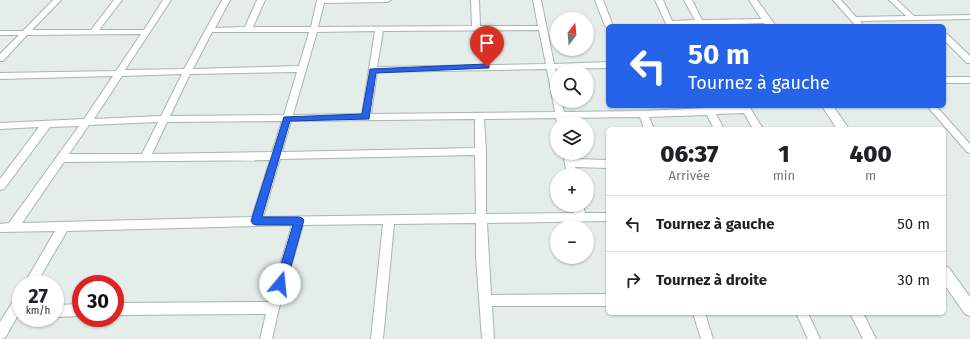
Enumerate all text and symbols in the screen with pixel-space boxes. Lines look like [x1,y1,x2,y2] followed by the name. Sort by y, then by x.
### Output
[550,12,594,56] north arrow
[550,12,594,264] map controls
[470,26,504,67] pin
[476,32,498,54] icon: arrive
[688,38,750,71] text: 50 m
[622,40,674,92] icon: left
[550,64,594,108] button: search
[688,72,830,94] text: Tournez à gauche
[550,116,594,160] button: layers
[660,140,718,168] text: 06:37
[778,140,790,168] text: 1
[849,140,892,168] text: 400
[550,168,594,212] button: +
[669,168,710,183] text: Arrivée
[773,168,795,183] text: min
[865,168,876,183] text: m
[622,213,644,235] icon: left
[656,215,775,233] text: Tournez à gauche
[897,215,930,233] text: 50 m
[550,220,594,264] button: −
[259,263,301,305] position arrow
[622,269,644,291] icon: right
[656,271,767,289] text: Tournez à droite
[897,271,930,289] text: 30 m
[72,275,124,327] speed limit sign: 30
[28,284,48,308] text: 27
[26,305,50,317] text: km/h

